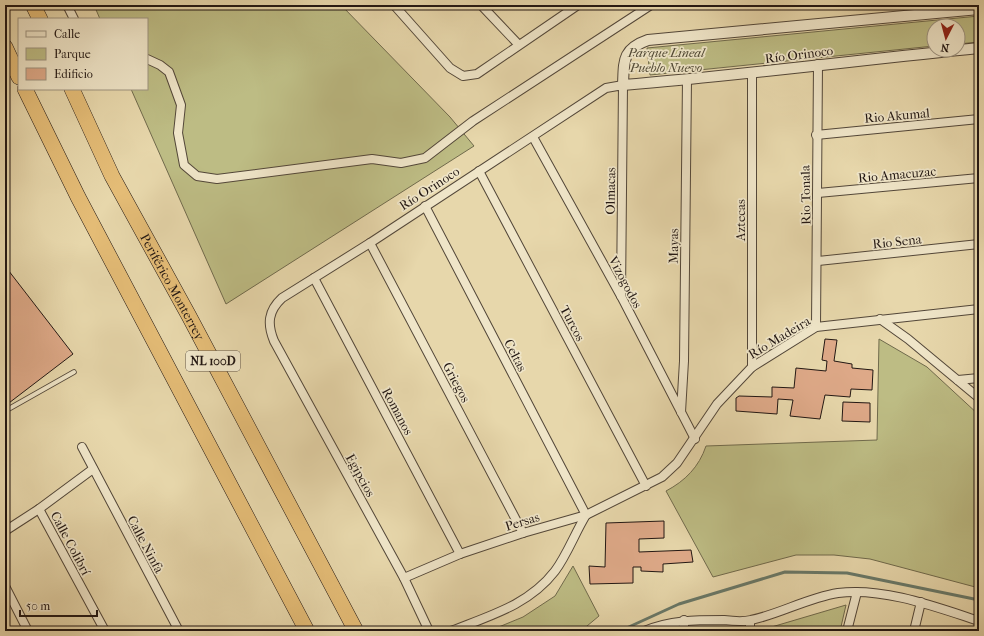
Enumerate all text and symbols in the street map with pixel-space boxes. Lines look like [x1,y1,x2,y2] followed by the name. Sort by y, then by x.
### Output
[18,18,148,90] legend
[926,18,966,58] north arrow
[54,27,80,41] text: Calle
[940,40,950,54] text: N
[764,43,834,66] street label: Río Orinoco
[627,45,706,75] park label: Parque Lineal Pueblo Nuevo
[54,47,91,61] text: Parque
[54,67,93,81] text: Edificio
[864,105,931,126] street label: Rio Akumal
[396,163,462,213] street label: Río Orinoco
[797,164,814,225] street label: Rio Tonala
[857,164,937,185] street label: Rio Amacuzac
[603,167,618,215] street label: Olmacas
[733,199,748,242] street label: Aztecas
[666,228,681,264] street label: Mayas
[137,231,208,344] street label: Periférico Monterrey
[872,231,923,252] street label: Rio Sena
[605,253,646,311] street label: Vizogodos
[557,303,588,344] street label: Turcos
[746,313,814,362] street label: Río Madeira
[501,337,530,374] street label: Celtas
[186,351,240,371] road number: NL 100D
[440,360,473,405] street label: Griegos
[379,385,416,438] street label: Romanos
[343,451,379,499] street label: Egipcios
[48,509,94,578] street label: Calle Colibrí
[503,509,541,534] street label: Persas
[124,513,167,576] street label: Calle Ninfa
[20,592,97,618] scale bar
[26,599,50,613] text: 50 m

